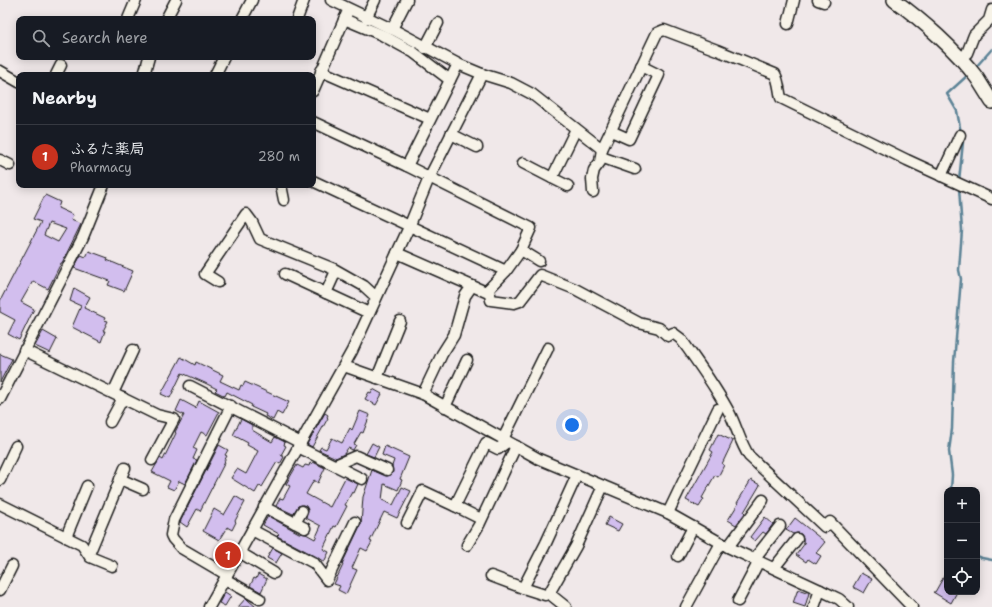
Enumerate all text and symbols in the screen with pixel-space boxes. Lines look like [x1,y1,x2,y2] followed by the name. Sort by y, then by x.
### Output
[16,16,316,60] search box
[30,27,52,49] icon: search
[62,28,148,48] text: Search here
[32,87,97,109] text: Nearby
[70,139,145,159] text: ふるた薬局
[42,148,48,165] text: 1
[258,148,300,165] text: 280 m
[70,159,132,176] text: Pharmacy
[562,415,582,435] your location
[944,487,980,595] map controls
[944,487,980,523] button: +
[944,523,980,559] button: −
[215,540,241,570] pin: 1
[944,559,980,595] button: locate

